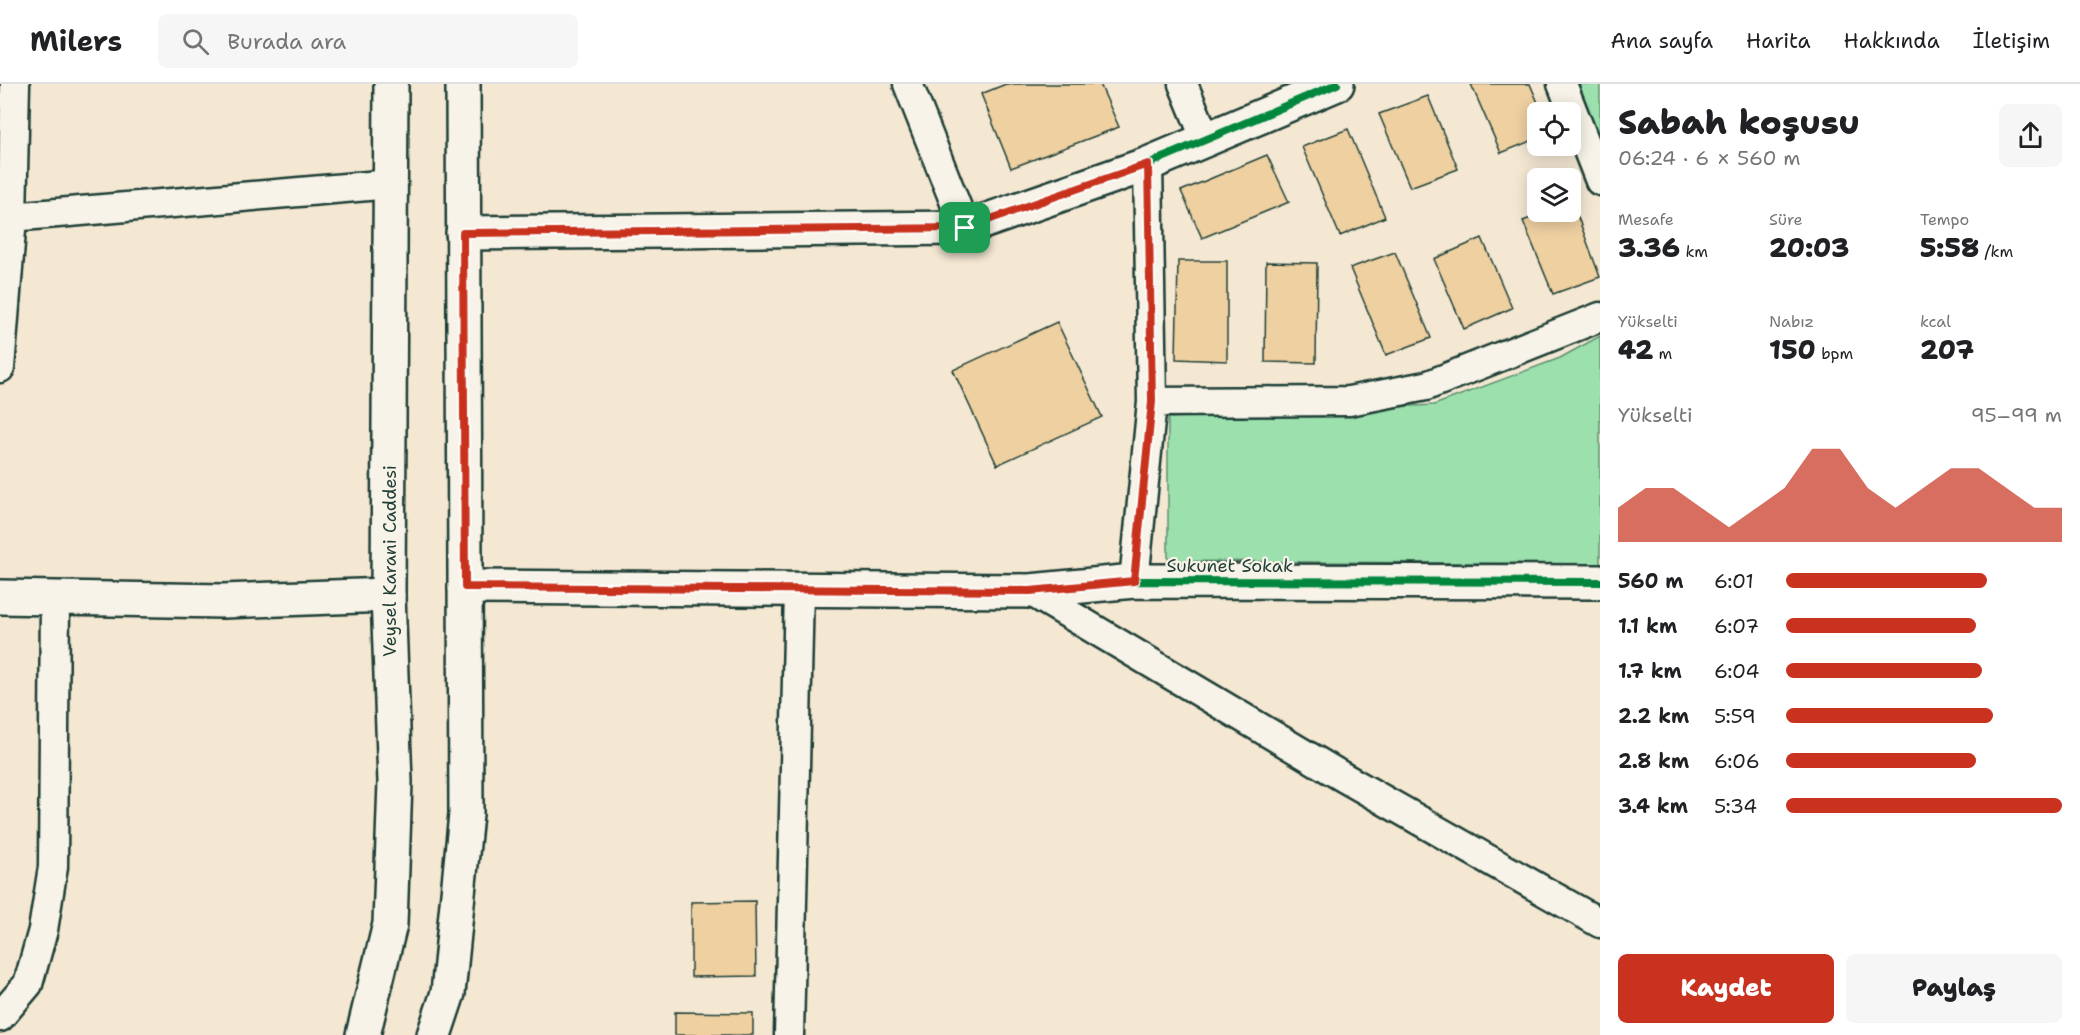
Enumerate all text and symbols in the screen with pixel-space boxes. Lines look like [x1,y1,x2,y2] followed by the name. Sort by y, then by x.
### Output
[158,14,578,68] search box
[30,22,122,60] text: Milers
[179,25,212,58] icon: search
[227,27,346,56] text: Burada ara
[1611,27,1713,55] text: Ana sayfa
[1746,27,1811,55] text: Harita
[1844,27,1940,55] text: Hakkında
[1973,27,2050,55] text: İletişim
[1618,100,1860,145] text: Sabah koşusu
[1527,102,1581,222] map controls
[1527,102,1581,156] button: locate
[1999,104,2062,167] button: share
[1618,145,1800,171] text: 06:24 · 6 × 560 m
[1527,168,1581,222] button: layers
[939,202,990,253] pin
[1618,209,1674,230] text: Mesafe
[1769,209,1803,230] text: Süre
[1920,209,1969,230] text: Tempo
[948,211,981,244] icon: arrive
[1618,230,1680,265] text: 3.36
[1769,230,1849,265] text: 20:03
[1920,230,1979,265] text: 5:58
[1680,241,1708,262] text: km
[1979,241,2013,262] text: /km
[1618,311,1678,332] text: Yükselti
[1769,311,1814,332] text: Nabız
[1920,311,1951,332] text: kcal
[1618,332,1653,367] text: 42
[1769,332,1816,367] text: 150
[1920,332,1974,367] text: 207
[1653,343,1672,364] text: m
[1816,343,1853,364] text: bpm
[1618,402,1693,428] text: Yükselti
[1971,402,2062,428] text: 95–99 m
[378,465,402,657] street label: Veysel Karani Caddesi
[1167,554,1293,578] street label: Sukunet Sokak
[1618,568,1684,594] text: 560 m
[1714,568,1754,594] text: 6:01
[1618,613,1677,639] text: 1.1 km
[1714,613,1759,639] text: 6:07
[1618,658,1682,684] text: 1.7 km
[1714,658,1760,684] text: 6:04
[1618,703,1689,729] text: 2.2 km
[1714,703,1756,729] text: 5:59
[1618,748,1689,774] text: 2.8 km
[1714,748,1760,774] text: 6:06
[1618,793,1688,819] text: 3.4 km
[1714,793,1757,819] text: 5:34
[1618,954,1834,1023] button: Kaydet
[1846,954,2062,1023] button: Paylaş

